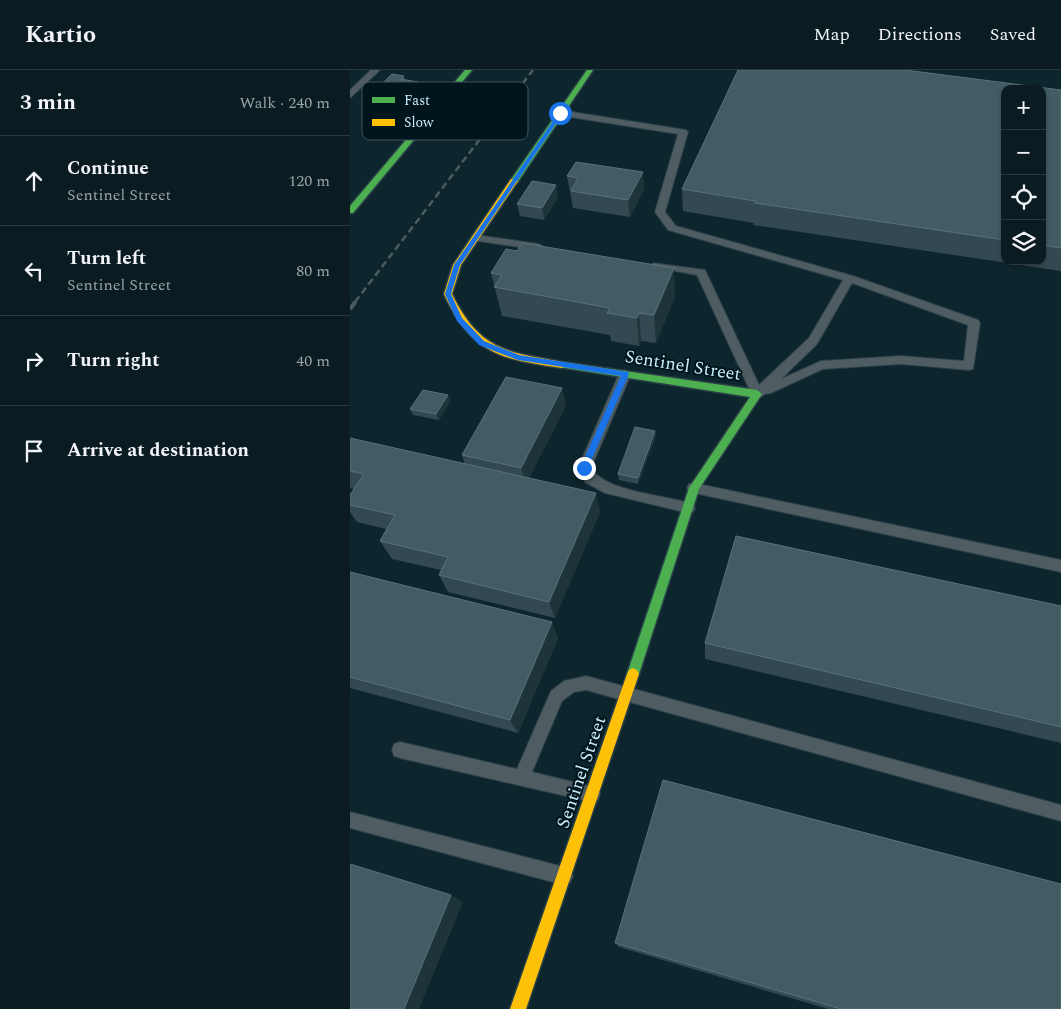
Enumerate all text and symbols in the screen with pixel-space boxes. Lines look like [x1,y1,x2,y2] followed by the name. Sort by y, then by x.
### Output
[25,17,96,53] text: Kartio
[814,21,850,48] text: Map
[878,21,962,48] text: Directions
[990,21,1036,48] text: Saved
[362,82,528,140] legend
[1001,85,1046,265] map controls
[1001,85,1046,130] button: +
[20,87,76,119] text: 3 min
[404,90,430,111] text: Fast
[239,91,330,115] text: Walk · 240 m
[549,102,572,125] route start
[404,112,434,133] text: Slow
[1001,130,1046,175] button: −
[67,154,149,183] text: Continue
[20,167,48,195] icon: ahead
[288,169,330,193] text: 120 m
[1001,175,1046,220] button: locate
[67,183,171,207] text: Sentinel Street
[1001,220,1046,265] button: layers
[67,244,146,273] text: Turn left
[20,257,48,285] icon: left
[296,259,330,283] text: 80 m
[67,273,171,297] text: Sentinel Street
[623,343,743,388] street label: Sentinel Street
[67,346,160,375] text: Turn right
[20,347,48,375] icon: right
[296,349,330,373] text: 40 m
[67,436,249,465] text: Arrive at destination
[20,437,48,465] icon: arrive
[573,457,596,480] route end
[550,712,613,832] street label: Sentinel Street

